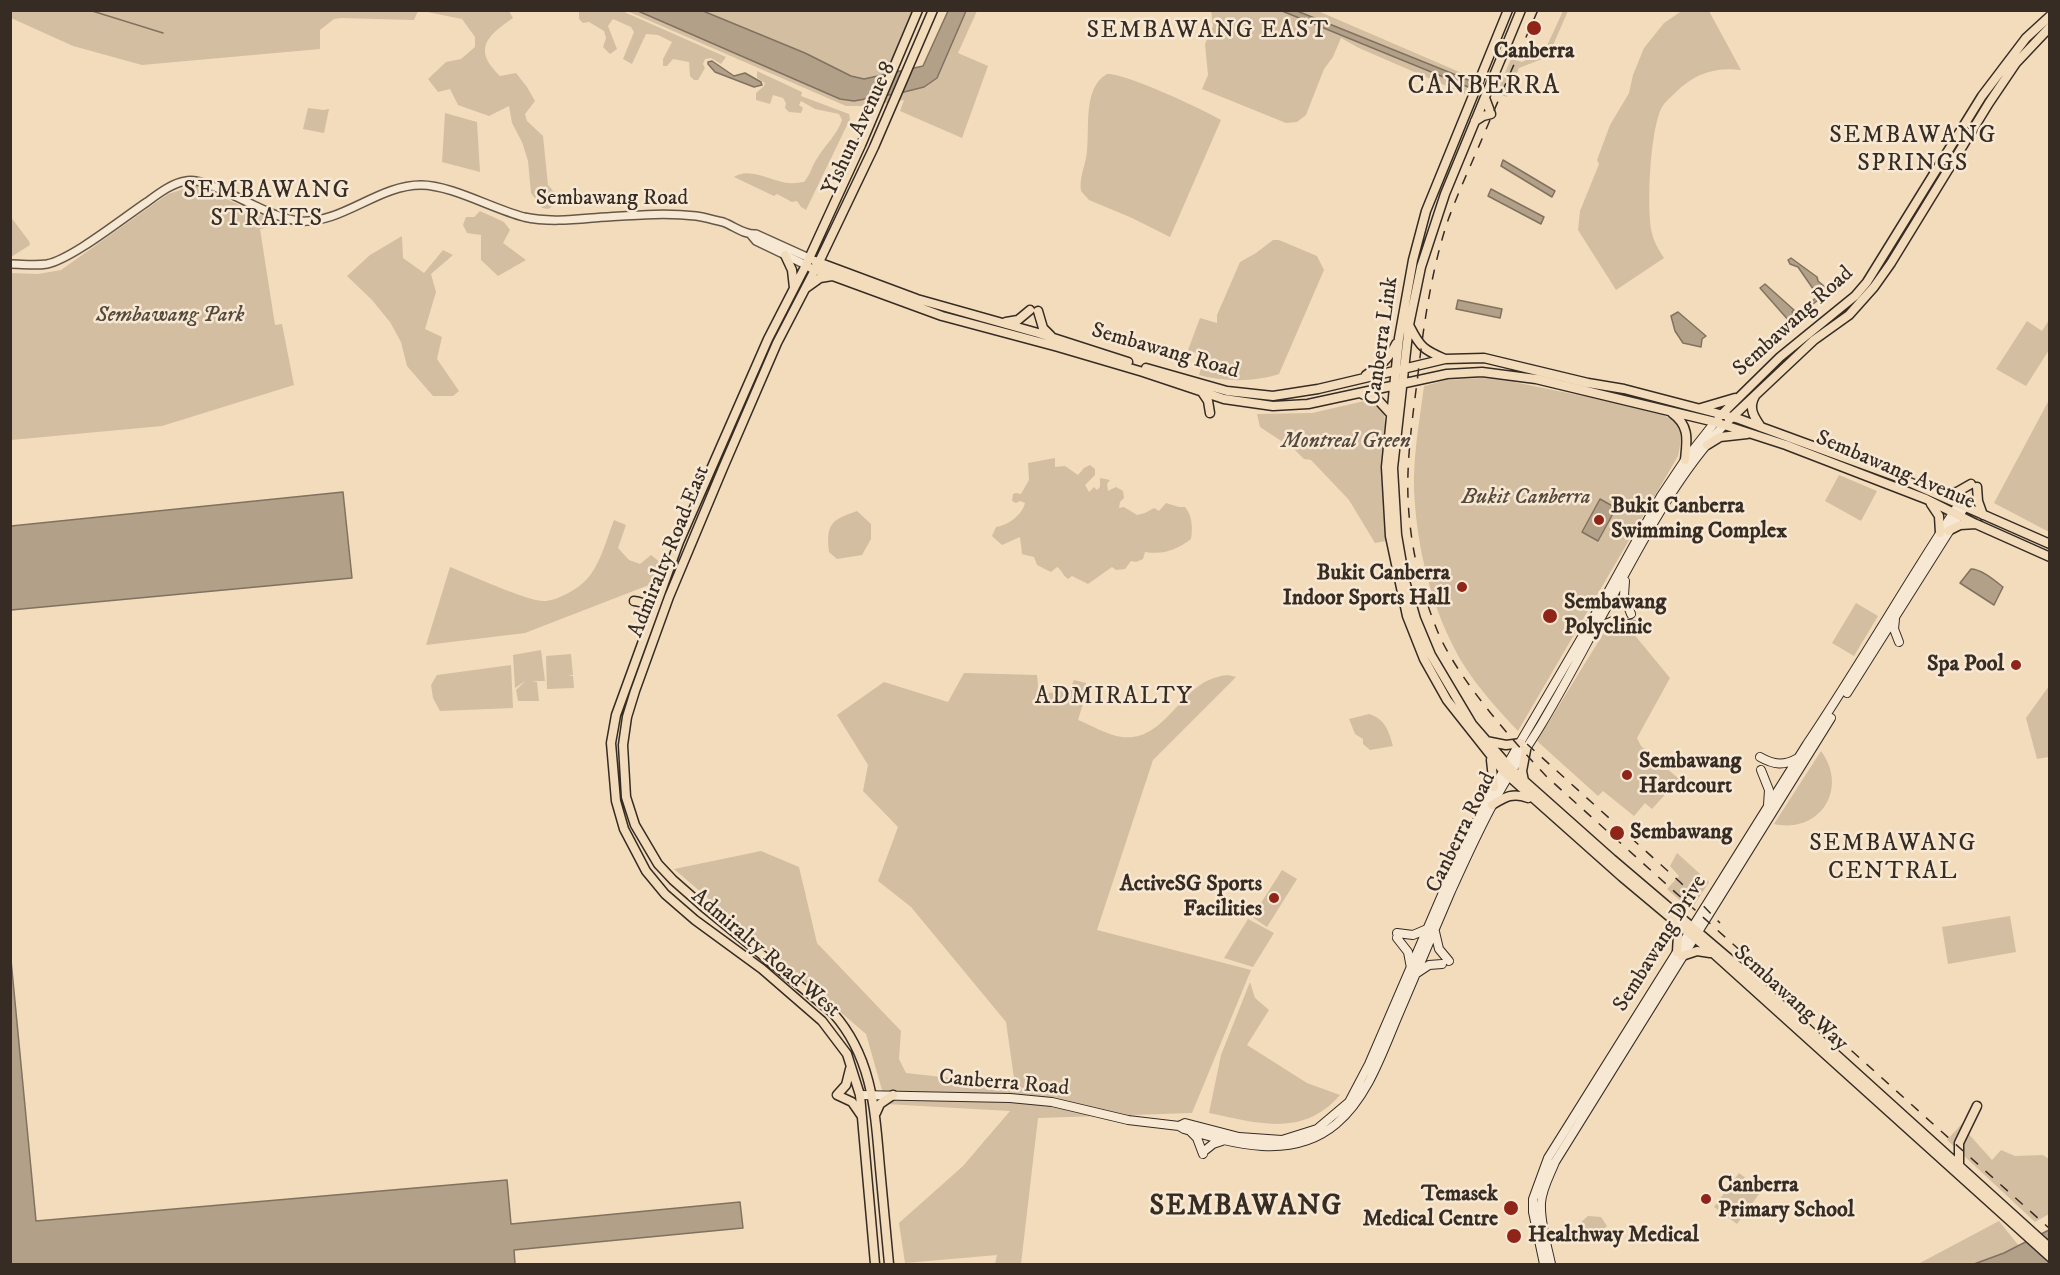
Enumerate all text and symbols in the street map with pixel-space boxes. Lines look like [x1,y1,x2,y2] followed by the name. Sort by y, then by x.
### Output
[1086,18,1330,46] district label: SEMBAWANG EAST
[1525,19,1543,37] marker: Canberra
[1494,39,1574,65] place label: Canberra
[818,58,902,200] street label: Yishun Avenue 8
[1407,72,1561,104] district label: CANBERRA
[1829,123,1997,179] district label: SEMBAWANG SPRINGS
[183,178,351,234] district label: SEMBAWANG STRAITS
[536,186,688,212] street label: Sembawang Road
[1728,261,1860,383] street label: Sembawang Road
[1361,275,1405,407] street label: Canberra Link
[96,303,244,329] park label: Sembawang Park
[1088,318,1242,386] street label: Sembawang Road
[1811,426,1979,516] street label: Sembawang Avenue
[1281,429,1411,455] park label: Montreal Green
[623,462,717,642] street label: Admiralty Road East
[1462,485,1590,511] park label: Bukit Canberra
[1611,494,1787,546] place label: Bukit Canberra Swimming Complex
[1592,513,1606,527] marker: Bukit Canberra Swimming Complex
[1283,561,1450,612] place label: Bukit Canberra Indoor Sports Hall
[1455,580,1469,594] marker: Bukit Canberra Indoor Sports Hall
[1564,590,1666,642] place label: Sembawang Polyclinic
[1541,607,1559,625] marker: Sembawang Polyclinic
[1927,652,2004,678] place label: Spa Pool
[2009,658,2023,672] marker: Spa Pool
[1035,684,1193,712] district label: ADMIRALTY
[1639,749,1741,800] place label: Sembawang Hardcourt
[1421,768,1503,898] street label: Canberra Road
[1620,768,1634,782] marker: Sembawang Hardcourt
[1630,820,1732,846] place label: Sembawang
[1608,824,1626,842] marker: Sembawang
[1809,831,1977,887] district label: SEMBAWANG CENTRAL
[1608,871,1714,1017] street label: Sembawang Drive
[1120,872,1262,924] place label: ActiveSG Sports Facilities
[685,884,845,1024] street label: Admiralty Road West
[1267,891,1281,905] marker: ActiveSG Sports Facilities
[1727,941,1853,1057] street label: Sembawang Way
[938,1065,1070,1103] street label: Canberra Road
[1718,1173,1854,1224] place label: Canberra Primary School
[1363,1182,1498,1234] place label: Temasek Medical Centre
[1149,1191,1343,1225] district label: SEMBAWANG
[1699,1192,1713,1206] marker: Canberra Primary School
[1502,1199,1520,1217] marker: Temasek Medical Centre
[1528,1223,1699,1249] place label: Healthway Medical
[1505,1227,1523,1245] marker: Healthway Medical

